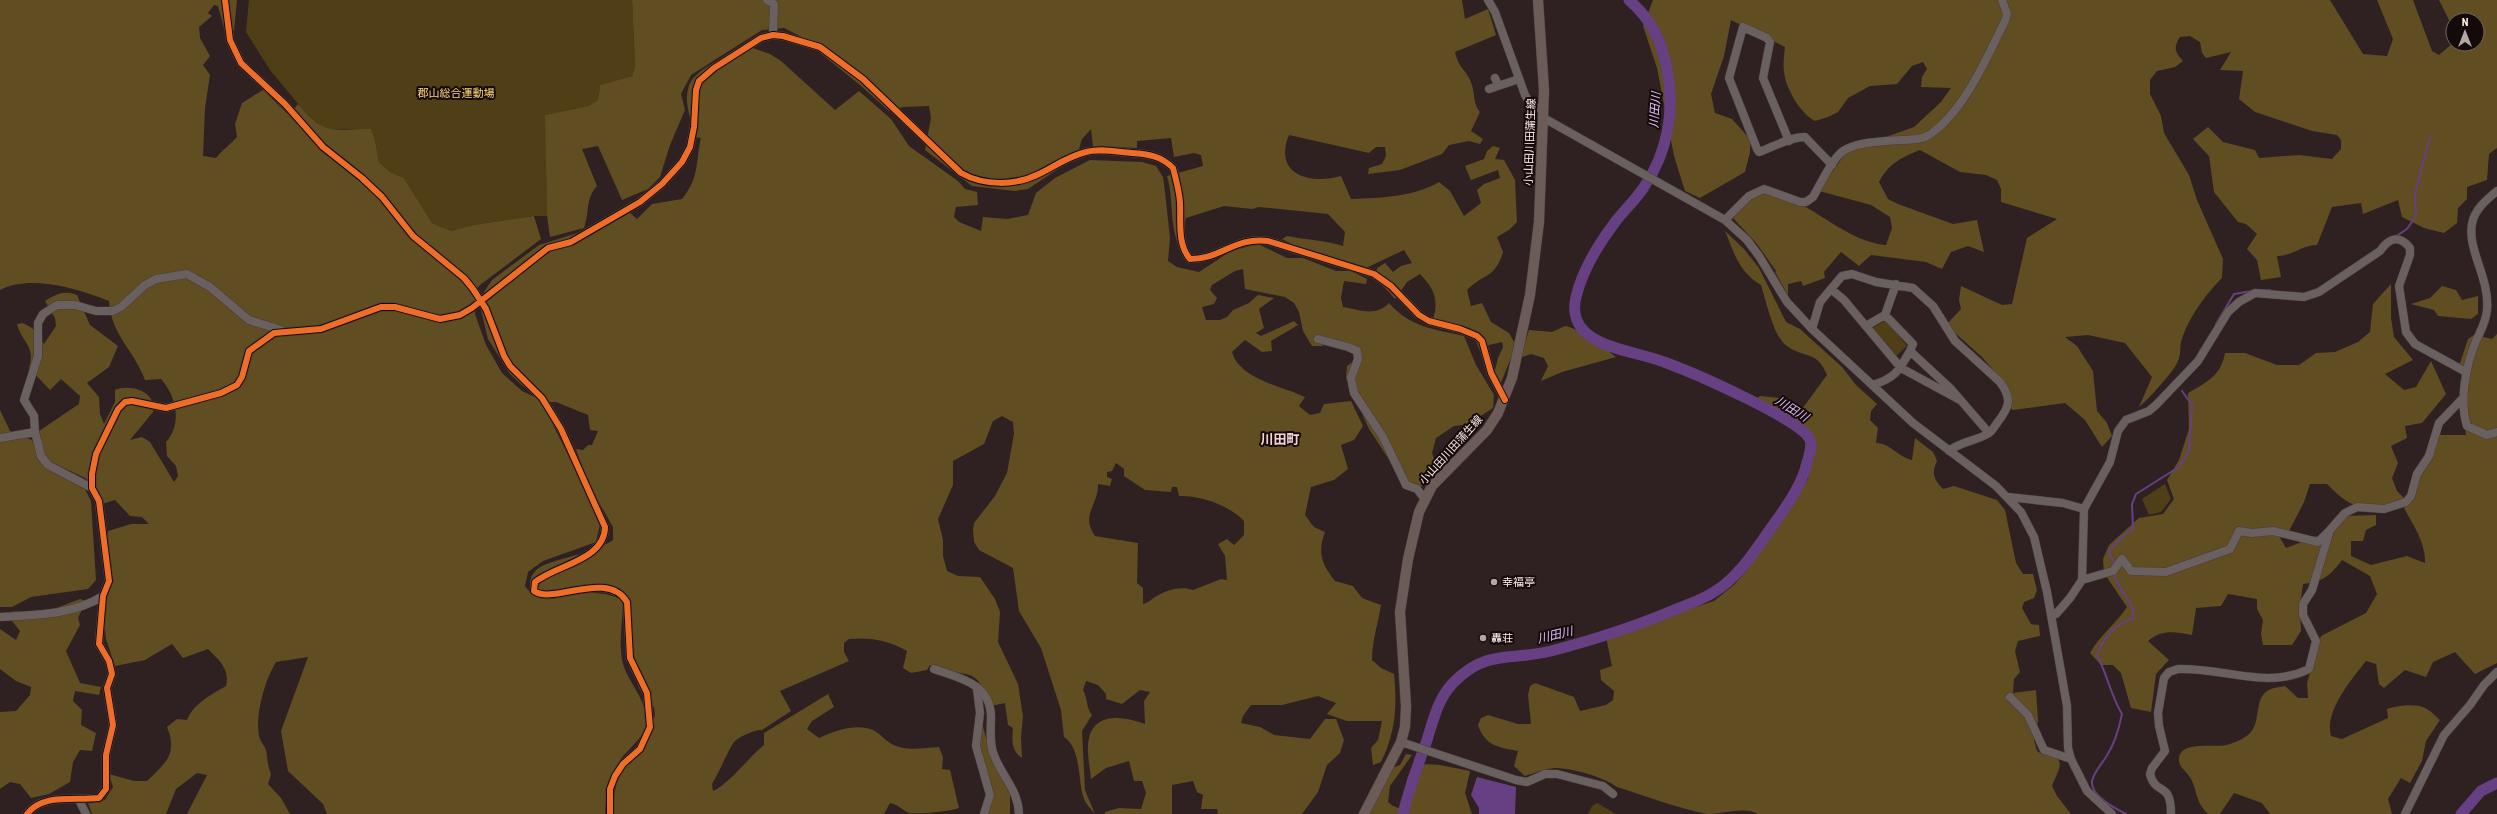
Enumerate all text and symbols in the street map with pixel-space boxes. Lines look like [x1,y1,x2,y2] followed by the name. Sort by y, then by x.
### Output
[2445,12,2485,52] north arrow
[2462,16,2469,29] text: N
[418,87,495,100] park label: 郡山総合運動場
[1647,90,1663,128] water label: 川田川
[1522,98,1538,186] street label: 小山田川田蒲生線
[1773,394,1813,426] water label: 川田川
[1417,413,1485,487] street label: 小山田川田蒲生線
[1260,432,1300,447] district label: 川田町
[1502,576,1535,589] place label: 幸福亭
[1489,577,1499,587] marker: 幸福亭
[1536,624,1576,646] water label: 川田川
[1491,632,1513,645] place label: 轟荘
[1478,633,1488,643] marker: 轟荘

